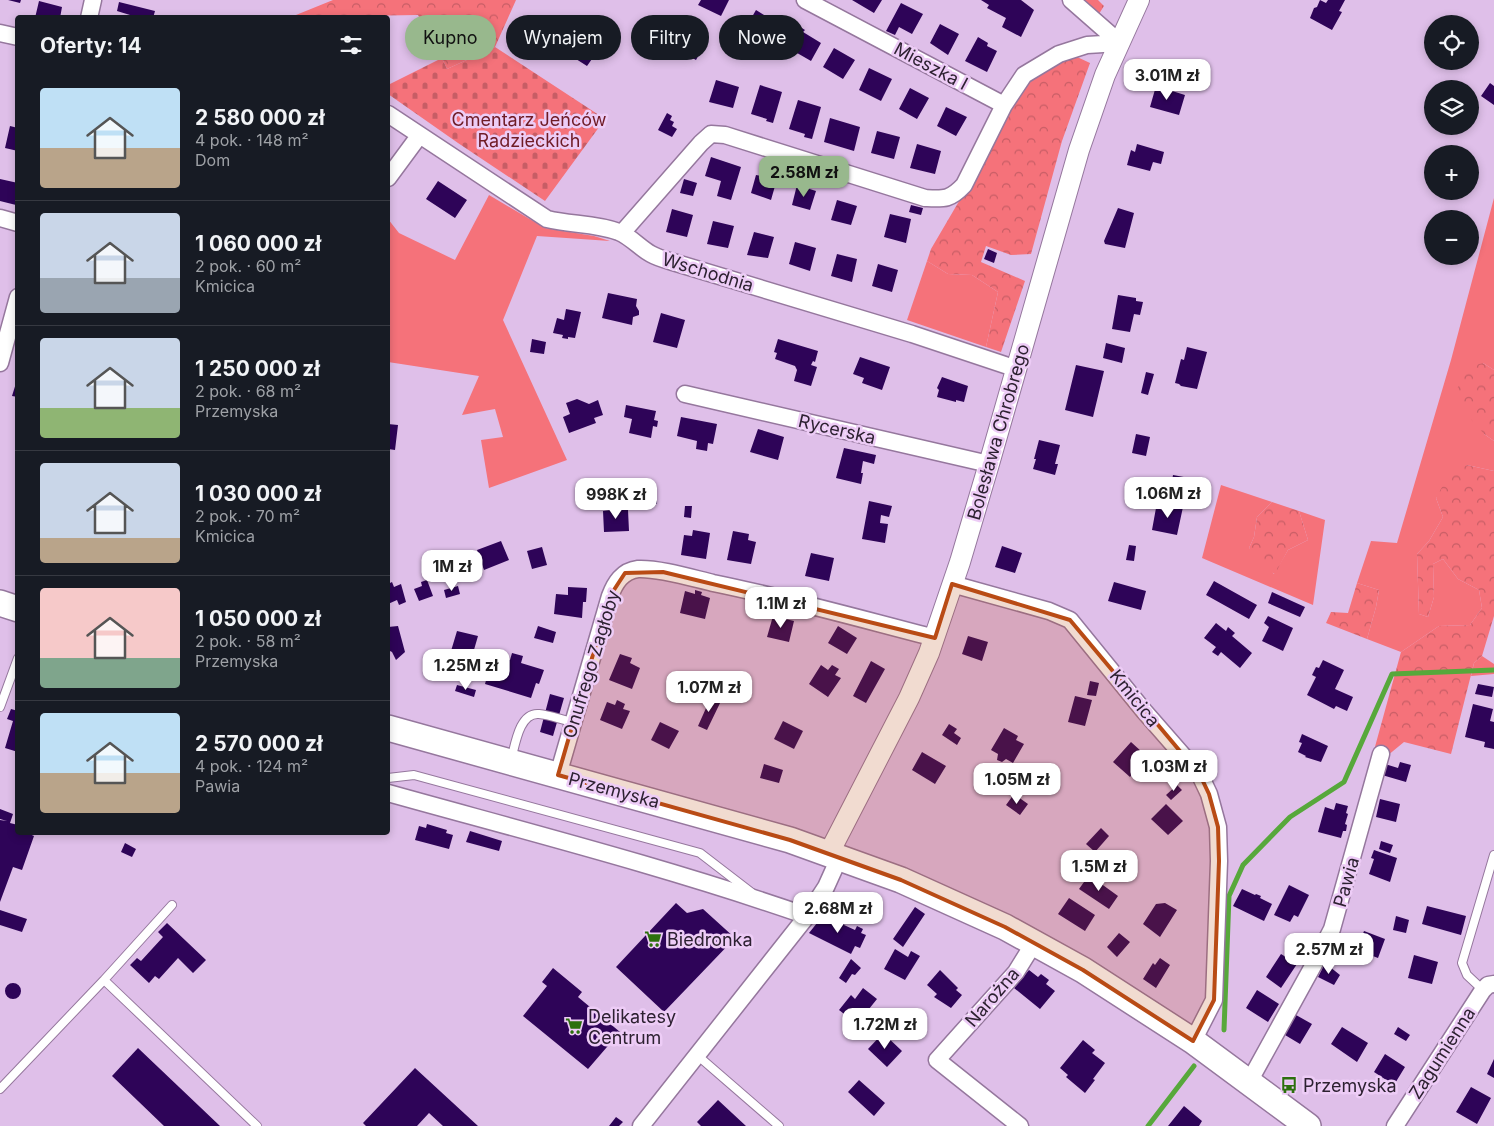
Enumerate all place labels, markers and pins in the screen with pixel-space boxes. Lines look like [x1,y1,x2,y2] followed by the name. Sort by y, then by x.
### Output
[1115,58,1219,101] pin: 3.01M zł
[752,156,856,198] pin: 2.58M zł
[1116,476,1220,519] pin: 1.06M zł
[570,478,662,520] pin: 998K zł
[417,550,487,592] pin: 1M zł
[735,586,827,629] pin: 1.1M zł
[414,648,518,691] pin: 1.25M zł
[657,670,761,713] pin: 1.07M zł
[1122,750,1226,792] pin: 1.03M zł
[965,762,1069,805] pin: 1.05M zł
[1053,850,1145,892] pin: 1.5M zł
[786,892,890,934] pin: 2.68M zł
[643,929,663,949] supermarket icon: Biedronka
[667,929,753,950] place label: Biedronka
[1277,932,1381,975] pin: 2.57M zł
[588,1006,676,1048] place label: Delikatesy Centrum
[833,1008,937,1050] pin: 1.72M zł
[564,1016,584,1036] supermarket icon: Delikatesy Centrum
[1279,1075,1299,1095] bus stop icon: Przemyska
[1303,1075,1397,1096] place label: Przemyska

